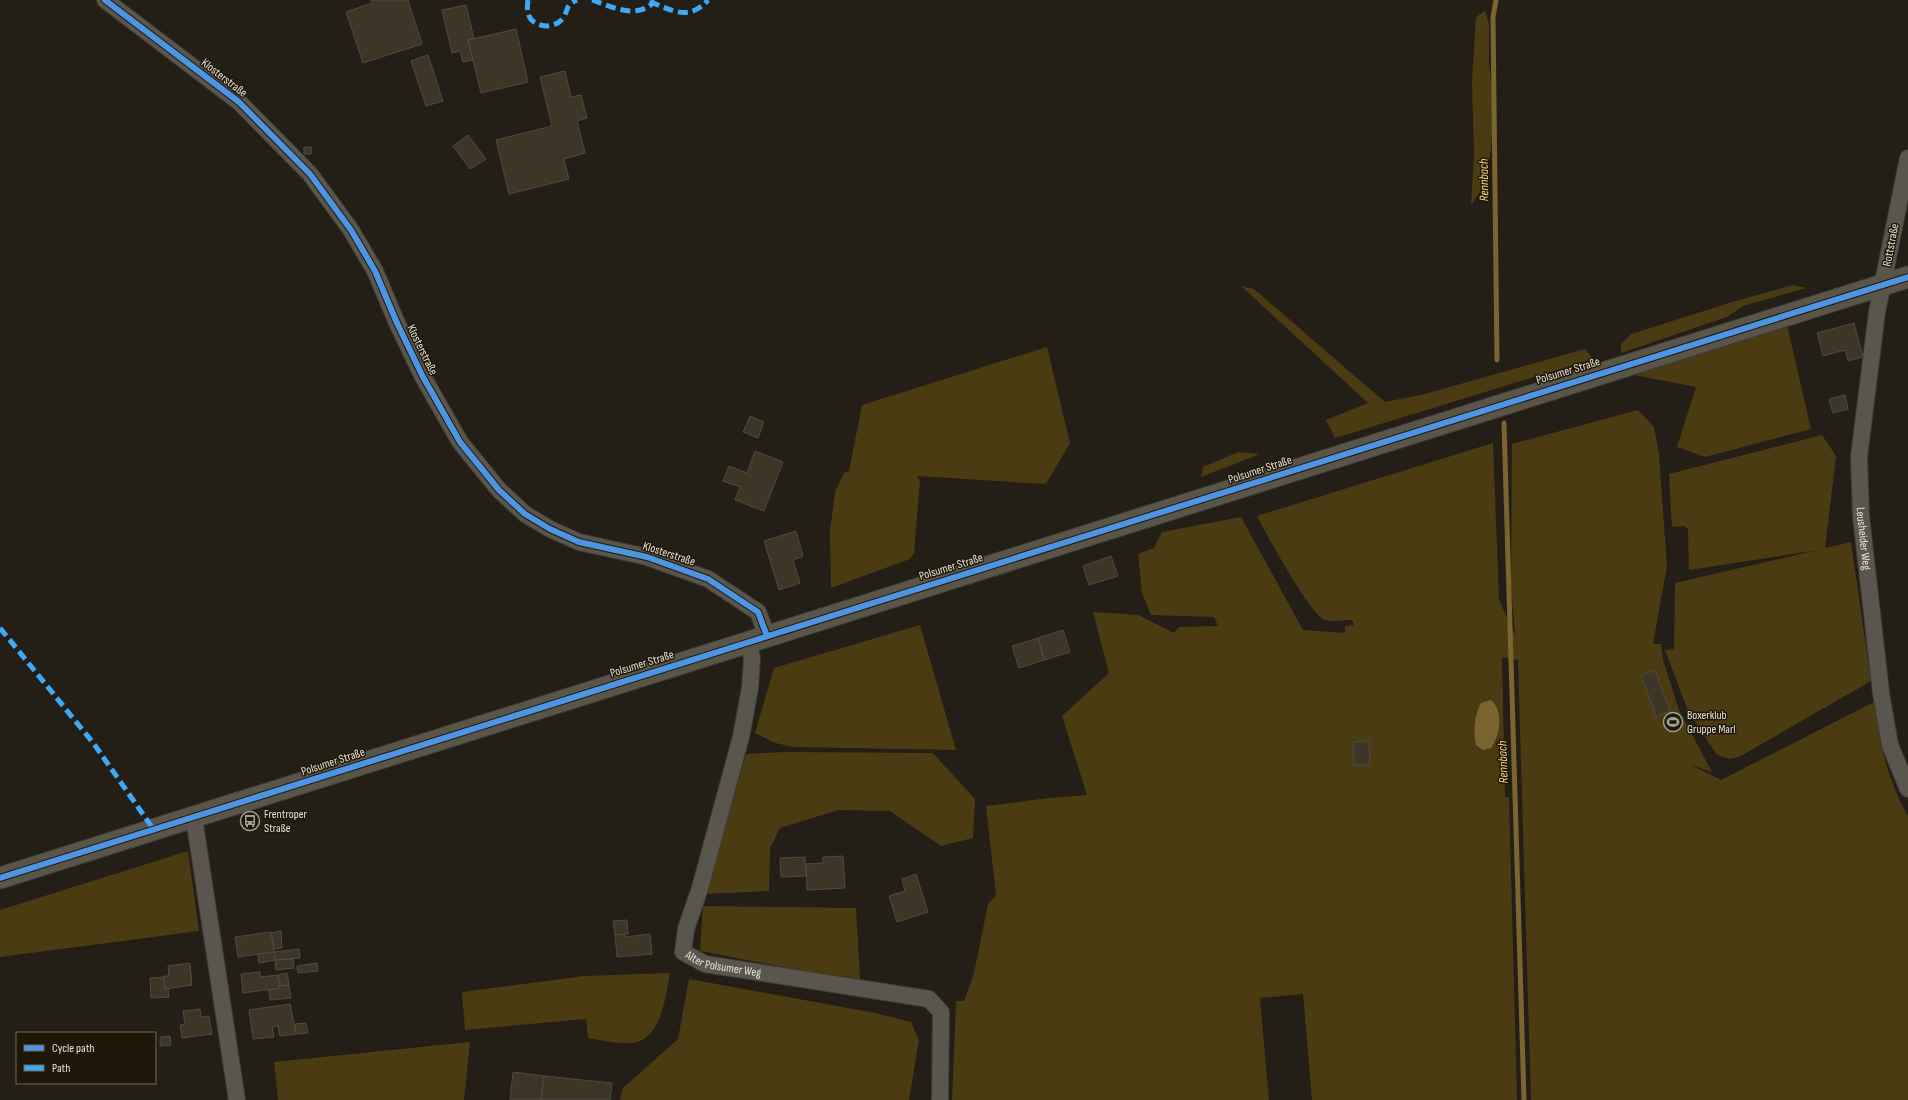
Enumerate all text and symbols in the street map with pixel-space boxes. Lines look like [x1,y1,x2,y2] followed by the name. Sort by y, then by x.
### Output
[198,55,250,101] street label: Klosterstraße
[1476,158,1492,202] water label: Rennbach
[1880,222,1903,268] street label: Rottstraße
[403,322,441,378] street label: Klosterstraße
[1534,354,1602,388] street label: Polsumer Straße
[1226,453,1294,487] street label: Polsumer Straße
[1853,507,1875,571] street label: Leusheider Weg
[641,538,697,570] street label: Klosterstraße
[917,550,985,584] street label: Polsumer Straße
[608,647,676,681] street label: Polsumer Straße
[1687,708,1736,737] place label: Boxerklub Gruppe Marl
[1662,711,1684,733] sports icon: Boxerklub Gruppe Marl
[1494,740,1512,784] water label: Rennbach
[299,745,367,779] street label: Polsumer Straße
[264,807,308,836] place label: Frentroper Straße
[239,810,261,832] bus stop icon: Frentroper Straße
[682,947,763,980] street label: Alter Polsumer Weg
[16,1032,156,1084] legend
[52,1041,94,1056] text: Cycle path
[52,1061,70,1076] text: Path

